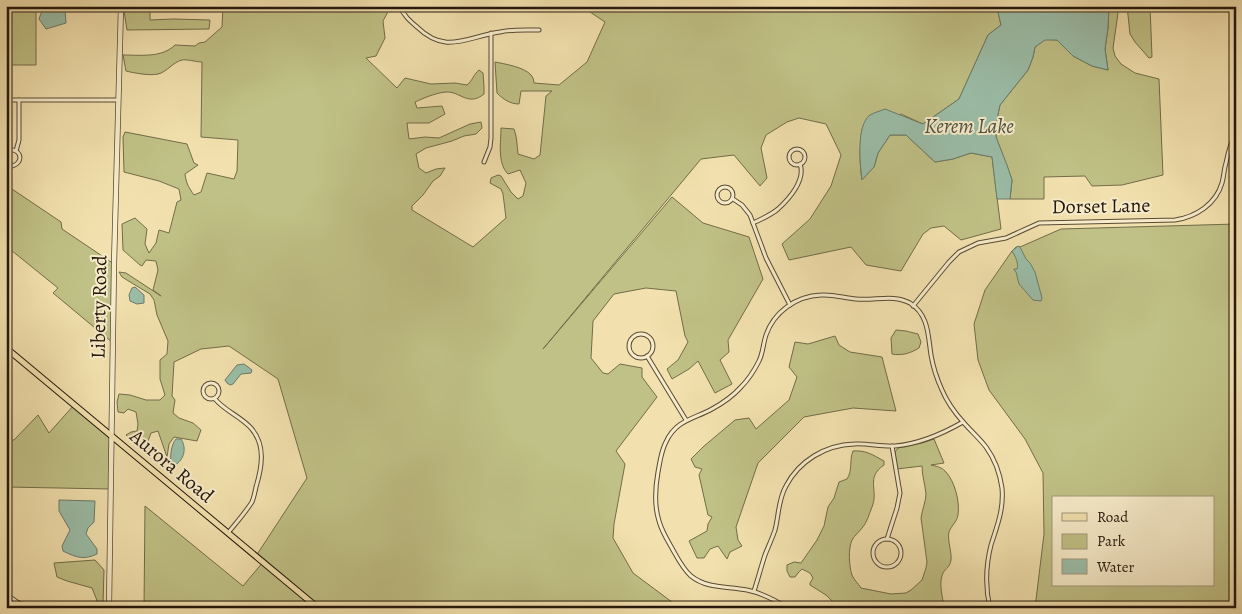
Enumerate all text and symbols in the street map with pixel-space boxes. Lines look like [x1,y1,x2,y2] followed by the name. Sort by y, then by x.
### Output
[924,112,1014,140] water label: Kerem Lake
[1051,192,1151,220] street label: Dorset Lane
[85,255,113,359] street label: Liberty Road
[124,422,220,509] street label: Aurora Road
[1052,496,1214,586] legend
[1097,507,1129,527] text: Road
[1097,531,1126,551] text: Park
[1096,557,1134,577] text: Water

